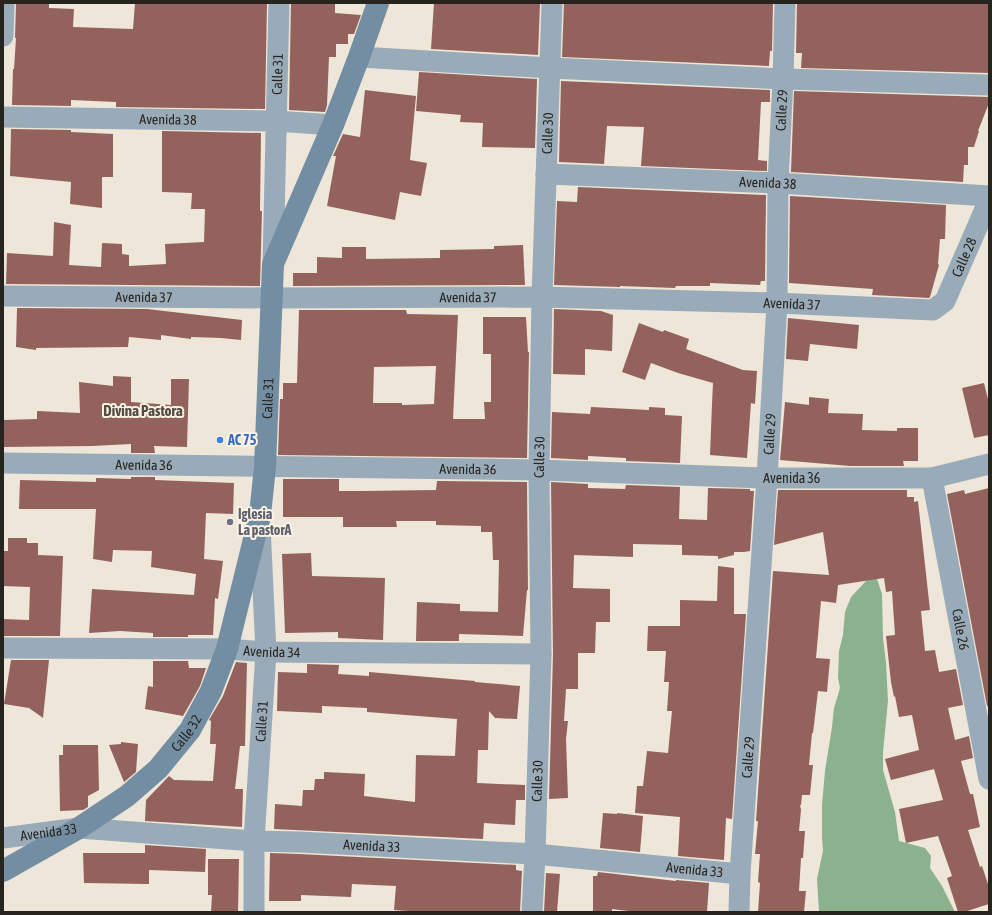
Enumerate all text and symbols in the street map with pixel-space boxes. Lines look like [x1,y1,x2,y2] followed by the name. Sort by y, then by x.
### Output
[269,53,286,95] street label: Calle 31
[773,89,790,131] street label: Calle 29
[139,111,197,128] street label: Avenida 38
[539,112,556,154] street label: Calle 30
[739,174,797,192] street label: Avenida 38
[948,235,980,279] street label: Calle 28
[115,289,173,305] street label: Avenida 37
[439,289,497,305] street label: Avenida 37
[763,295,821,313] street label: Avenida 37
[259,377,277,419] street label: Calle 31
[103,402,183,419] district label: Divina Pastora
[760,413,779,455] street label: Calle 29
[227,432,257,448] place label: AC 75
[215,435,225,445] marker: AC 75
[531,436,548,478] street label: Calle 30
[115,456,173,473] street label: Avenida 36
[439,461,497,477] street label: Avenida 36
[763,470,821,486] street label: Avenida 36
[238,506,292,538] place label: Iglesia La pastorA
[225,517,235,527] marker: Iglesia La pastorA
[949,607,972,652] street label: Calle 26
[243,642,301,660] street label: Avenida 34
[252,700,271,743] street label: Calle 31
[168,712,205,755] street label: Calle 32
[739,736,757,779] street label: Calle 29
[529,760,546,802] street label: Calle 30
[19,820,78,844] street label: Avenida 33
[343,836,401,855] street label: Avenida 33
[666,859,724,880] street label: Avenida 33

